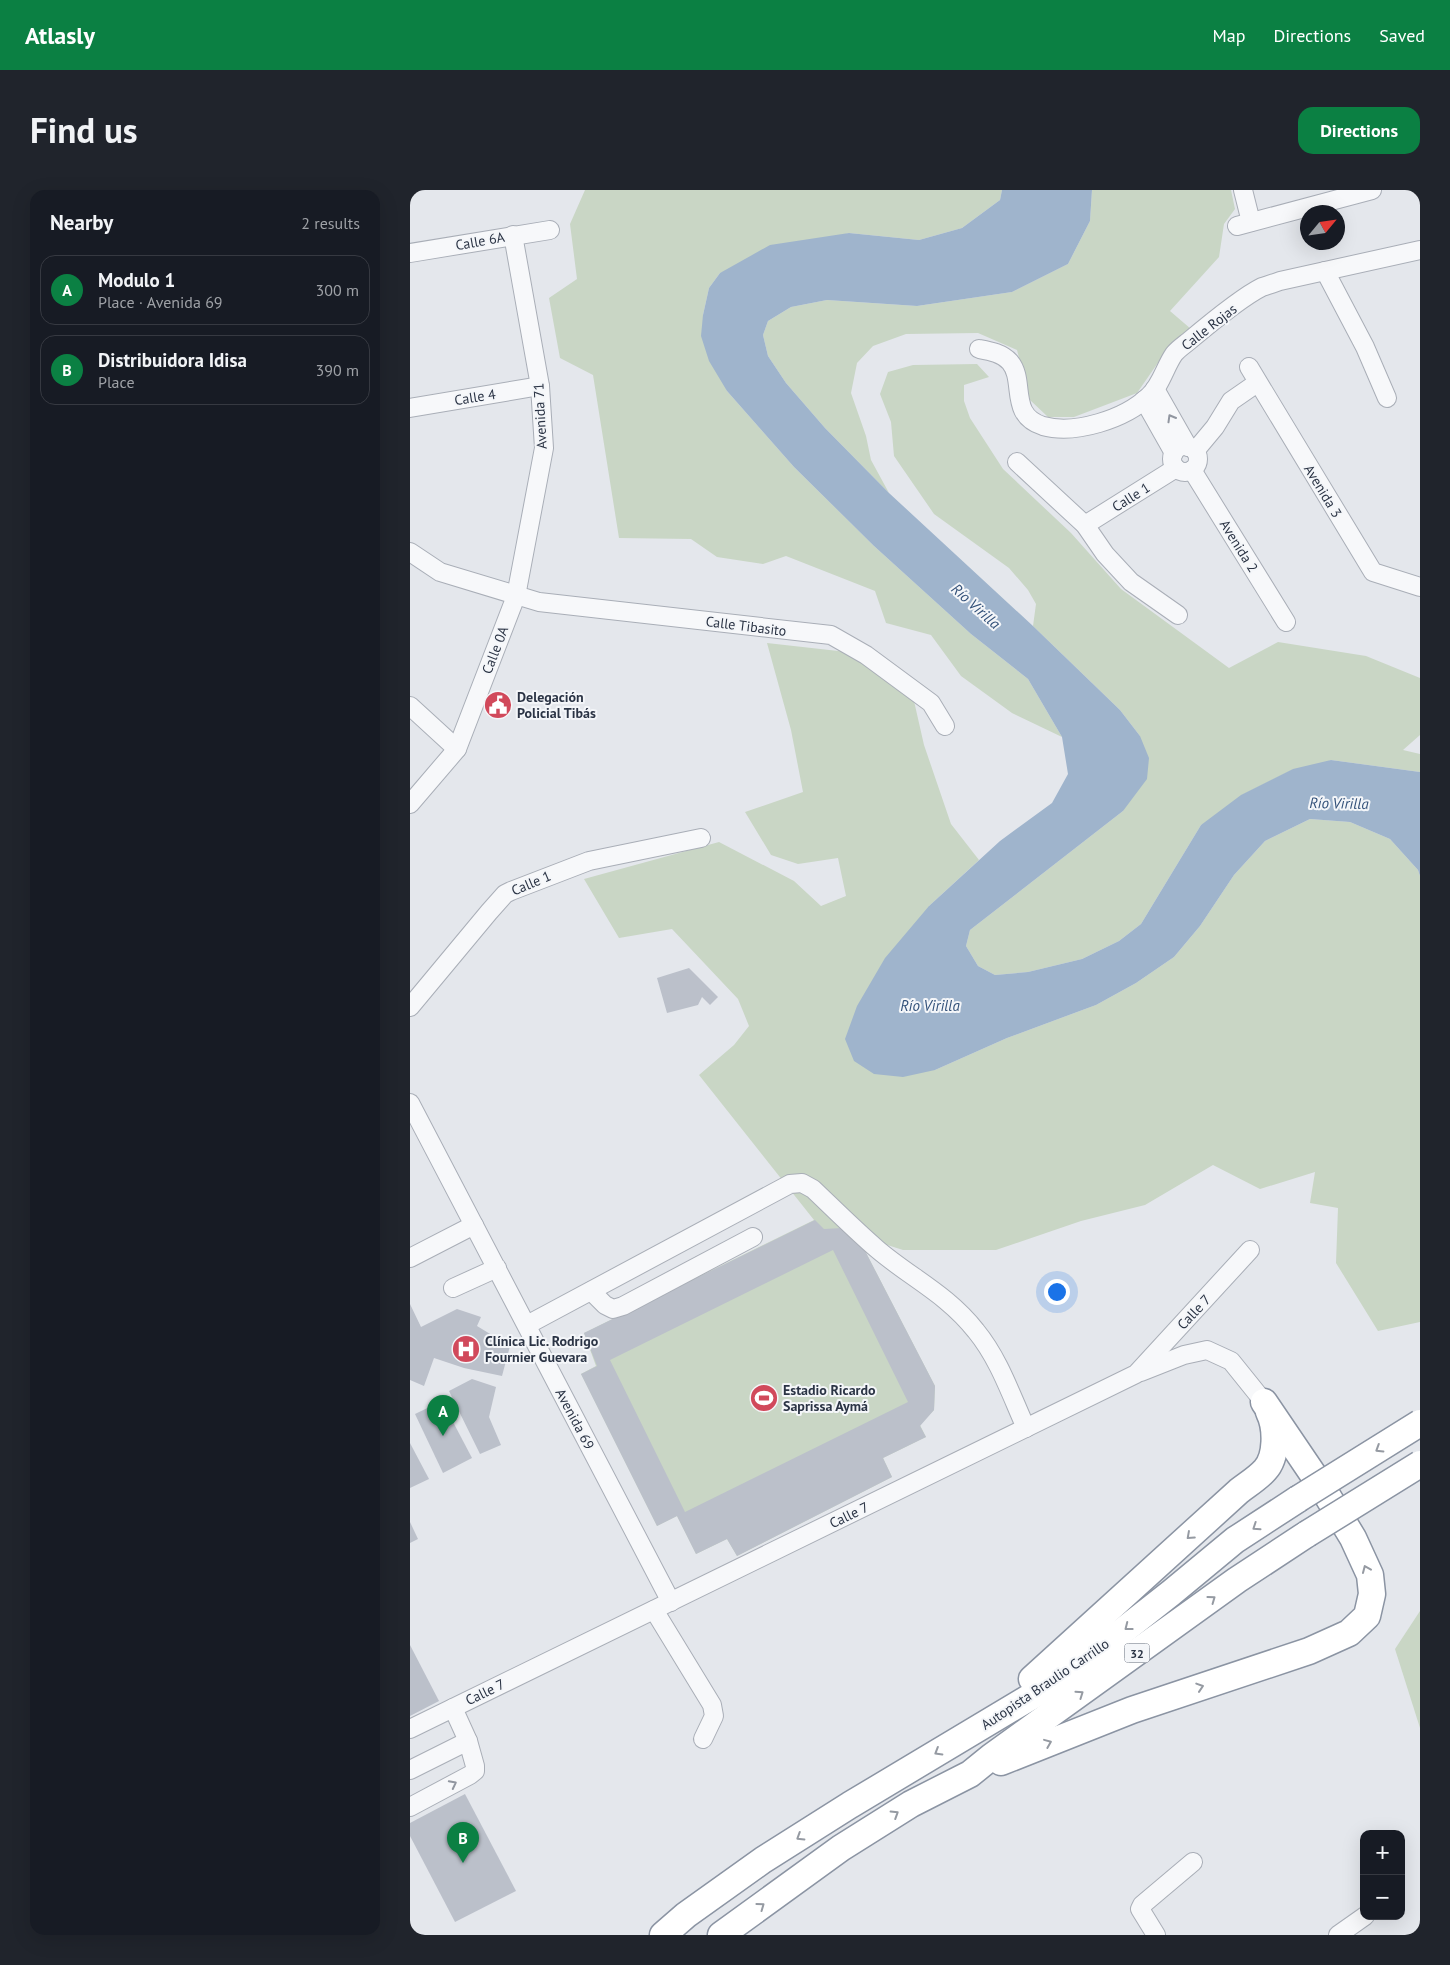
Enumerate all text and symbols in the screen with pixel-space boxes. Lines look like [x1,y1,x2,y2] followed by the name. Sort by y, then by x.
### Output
[25,20,95,51] text: Atlasly
[1213,24,1245,47] text: Map
[1273,24,1351,47] text: Directions
[1379,24,1425,47] text: Saved
[30,107,138,153] text: Find us
[1298,107,1420,154] button: Directions
[1300,205,1345,250] north arrow
[50,209,113,236] text: Nearby
[301,213,360,233] text: 2 results
[454,228,507,254] street label: Calle 6A
[98,268,175,292] text: Modulo 1
[62,280,72,300] text: A
[316,280,359,300] text: 300 m
[98,292,223,312] text: Place · Avenida 69
[1178,300,1240,354] street label: Calle Rojas
[98,348,247,372] text: Distribuidora Idisa
[62,360,72,380] text: B
[316,360,359,380] text: 390 m
[98,372,135,392] text: Place
[529,382,551,450] street label: Avenida 71
[453,385,497,409] street label: Calle 4
[1168,414,1178,423] one-way arrow
[1300,461,1346,521] street label: Avenida 3
[1109,478,1153,516] street label: Calle 1
[1216,516,1262,576] street label: Avenida 2
[948,579,1005,633] water label: Río Virilla
[705,612,787,640] street label: Calle Tibasito
[478,623,513,676] street label: Calle 0A
[517,688,596,722] place label: Delegación Policial Tibás
[483,690,513,720] public building icon: Delegación Policial Tibás
[1309,793,1370,813] water label: Río Virilla
[508,867,554,899] street label: Calle 1
[900,996,960,1015] water label: Río Virilla
[1044,1279,1070,1305] your location
[1173,1291,1215,1333] street label: Calle 7
[485,1332,599,1366] place label: Clínica Lic. Rodrigo Fournier Guevara
[451,1334,481,1364] hospital icon: Clínica Lic. Rodrigo Fournier Guevara
[783,1381,876,1415] place label: Estadio Ricardo Saprissa Aymá
[749,1383,779,1413] sports icon: Estadio Ricardo Saprissa Aymá
[551,1386,599,1452] street label: Avenida 69
[427,1395,459,1436] pin: A
[1375,1442,1384,1452] one-way arrow
[826,1498,872,1532] street label: Calle 7
[1252,1520,1261,1530] one-way arrow
[1186,1530,1195,1539] one-way arrow
[1362,1565,1373,1574] one-way arrow
[1206,1596,1216,1605] one-way arrow
[1125,1621,1134,1629] one-way arrow
[978,1634,1112,1734] street label: Autopista Braulio Carrillo
[1124,1644,1150,1662] road number: 32
[462,1675,508,1709] street label: Calle 7
[1196,1683,1204,1693] one-way arrow
[1074,1691,1084,1700] one-way arrow
[1043,1739,1052,1749] one-way arrow
[935,1746,944,1756] one-way arrow
[448,1780,457,1790] one-way arrow
[889,1811,898,1821] one-way arrow
[447,1822,479,1863] pin: B
[1360,1830,1405,1920] map controls
[1360,1830,1405,1875] button: +
[796,1831,805,1840] one-way arrow
[1360,1875,1405,1920] button: −
[755,1904,764,1912] one-way arrow

